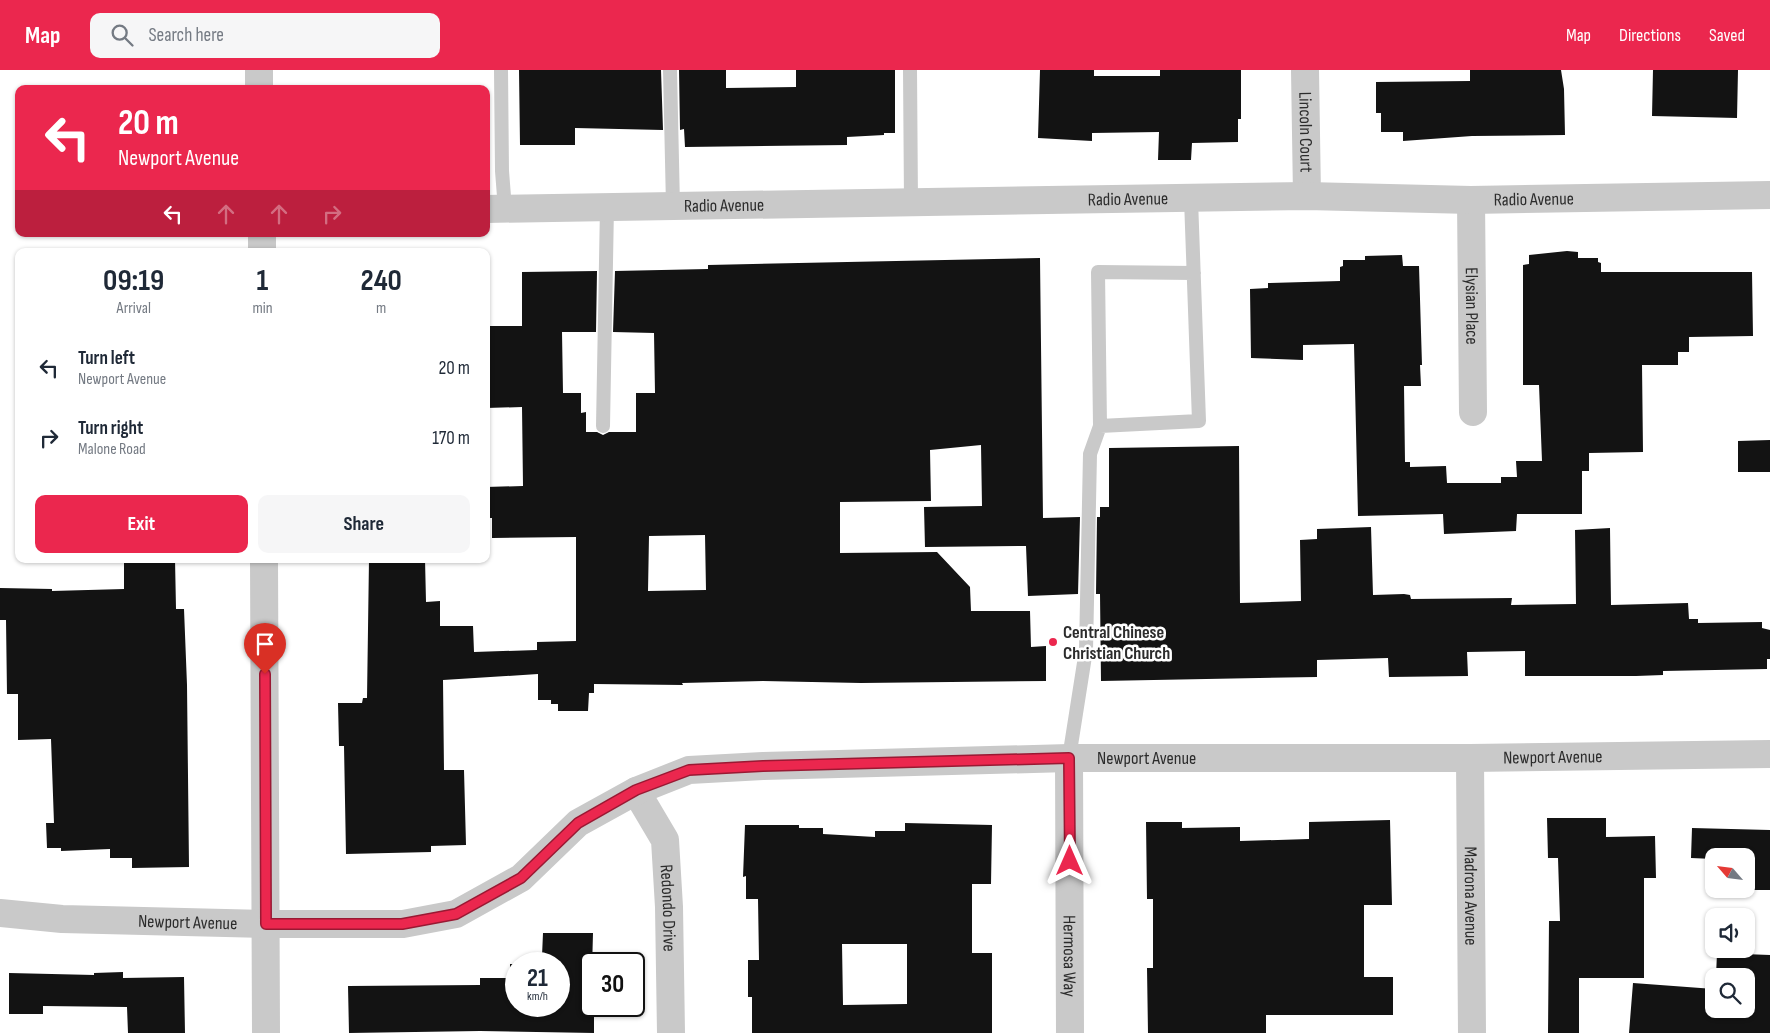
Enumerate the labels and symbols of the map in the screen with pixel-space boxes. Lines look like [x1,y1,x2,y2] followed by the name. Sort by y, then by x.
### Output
[1294,91,1317,173] street label: Lincoln Court
[1088,188,1168,210] street label: Radio Avenue
[1494,188,1574,211] street label: Radio Avenue
[684,195,764,217] street label: Radio Avenue
[1461,267,1482,345] street label: Elysian Place
[1063,622,1170,664] place label: Central Chinese Christian Church
[244,623,286,674] pin
[1047,636,1059,648] marker: Central Chinese Christian Church
[1503,746,1603,769] street label: Newport Avenue
[1097,748,1196,769] street label: Newport Avenue
[1043,834,1095,886] position arrow
[1460,846,1481,946] street label: Madrona Avenue
[1705,848,1755,898] north arrow
[655,864,680,952] street label: Redondo Drive
[138,911,238,934] street label: Newport Avenue
[1059,915,1080,997] street label: Hermosa Way
[580,952,645,1017] speed limit sign: 30

